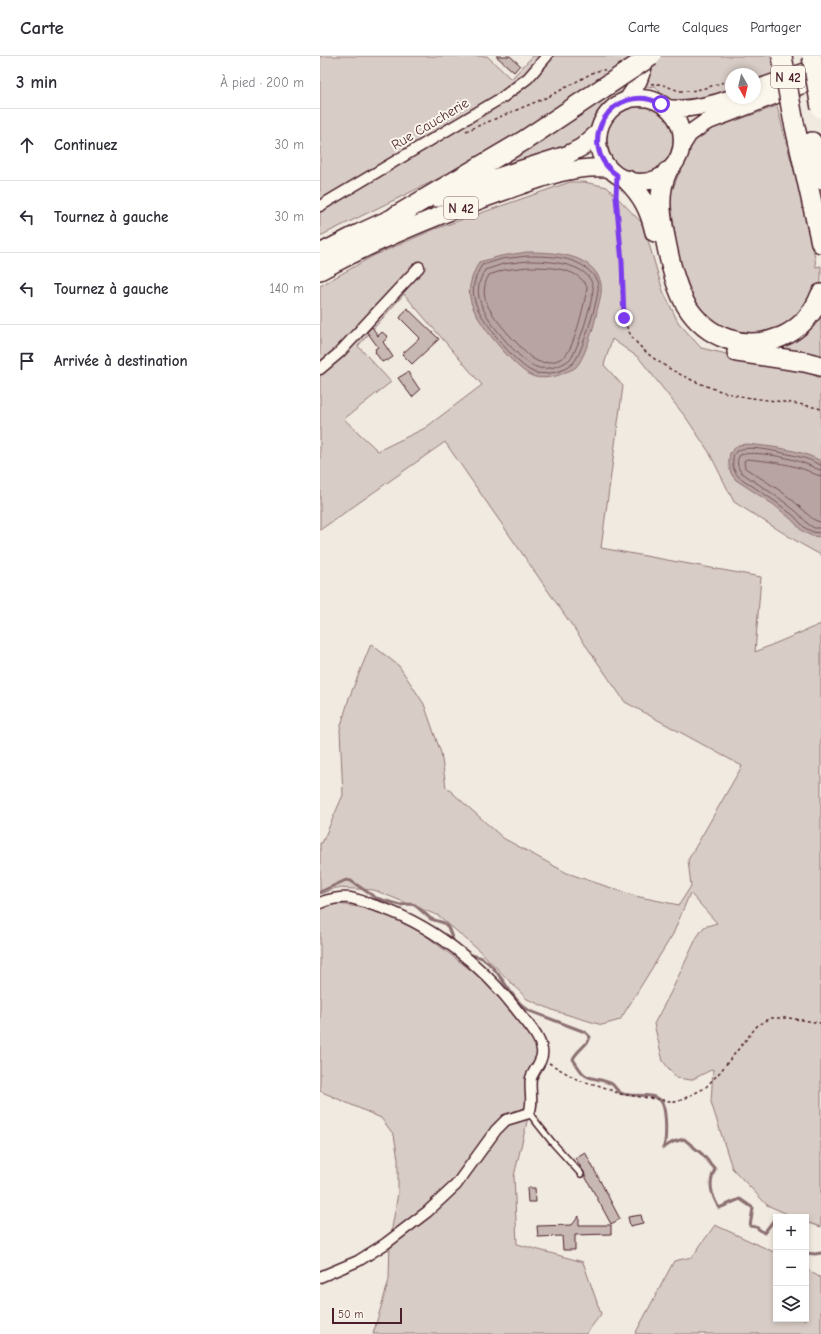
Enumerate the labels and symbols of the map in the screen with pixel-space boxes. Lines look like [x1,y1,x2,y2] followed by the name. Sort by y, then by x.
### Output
[771,66,805,88] road number: N 42
[725,68,761,104] north arrow
[388,94,472,154] street label: Rue Caucherie
[652,95,670,113] route start
[444,197,478,219] road number: N 42
[615,309,633,327] route end
[332,1306,402,1325] scale bar

